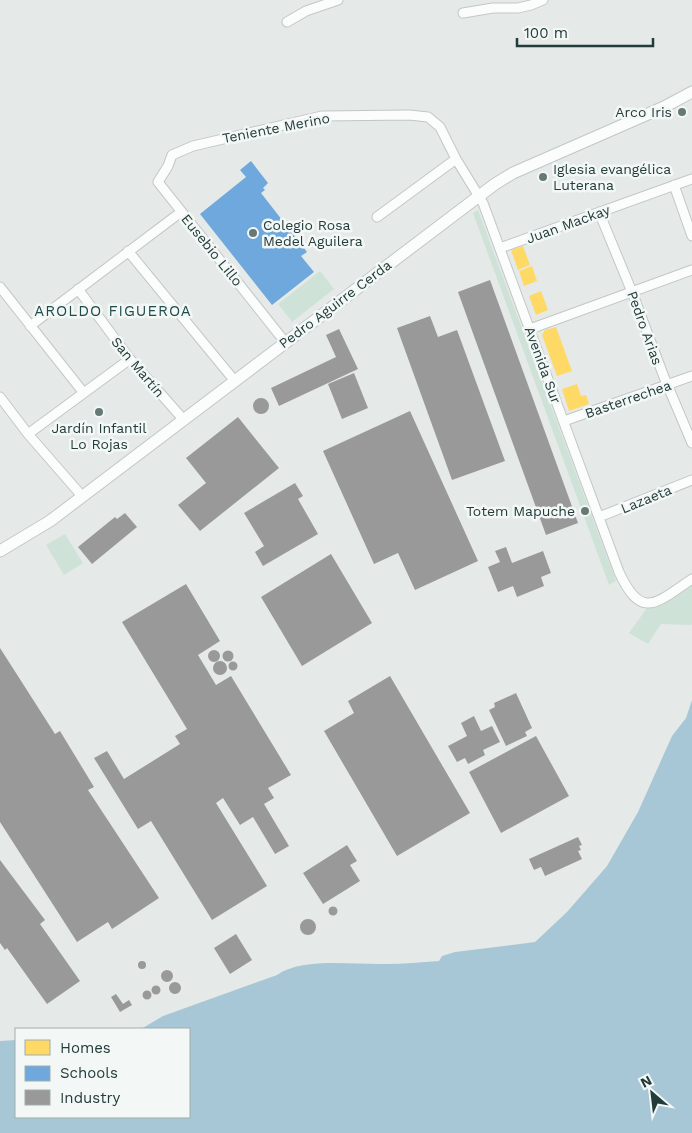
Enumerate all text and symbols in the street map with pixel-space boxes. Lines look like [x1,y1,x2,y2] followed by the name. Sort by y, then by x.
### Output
[517,15,653,47] scale bar
[524,24,568,42] text: 100 m
[615,104,672,120] place label: Arco Iris
[676,106,688,118] marker: Arco Iris
[221,110,331,146] street label: Teniente Merino
[553,161,671,193] place label: Iglesia evangélica Luterana
[537,171,549,183] marker: Iglesia evangélica Luterana
[524,201,613,247] street label: Juan Mackay
[178,211,246,289] street label: Eusebio Lillo
[263,217,363,249] place label: Colegio Rosa Medel Aguilera
[247,227,259,239] marker: Colegio Rosa Medel Aguilera
[276,257,394,351] street label: Pedro Aguirre Cerda
[624,289,666,367] street label: Pedro Arias
[34,302,192,320] district label: AROLDO FIGUEROA
[522,324,564,406] street label: Avenida Sur
[108,334,168,400] street label: San Martín
[583,377,673,421] street label: Basterrechea
[93,406,105,418] marker: Jardín Infantil Lo Rojas
[51,420,147,452] place label: Jardín Infantil Lo Rojas
[618,482,674,516] street label: Lazaeta
[466,503,575,519] place label: Totem Mapuche
[579,505,591,517] marker: Totem Mapuche
[15,1028,190,1118] legend
[60,1039,111,1057] text: Homes
[60,1064,118,1082] text: Schools
[627,1068,677,1118] north arrow
[638,1072,654,1091] text: N
[60,1089,121,1107] text: Industry

